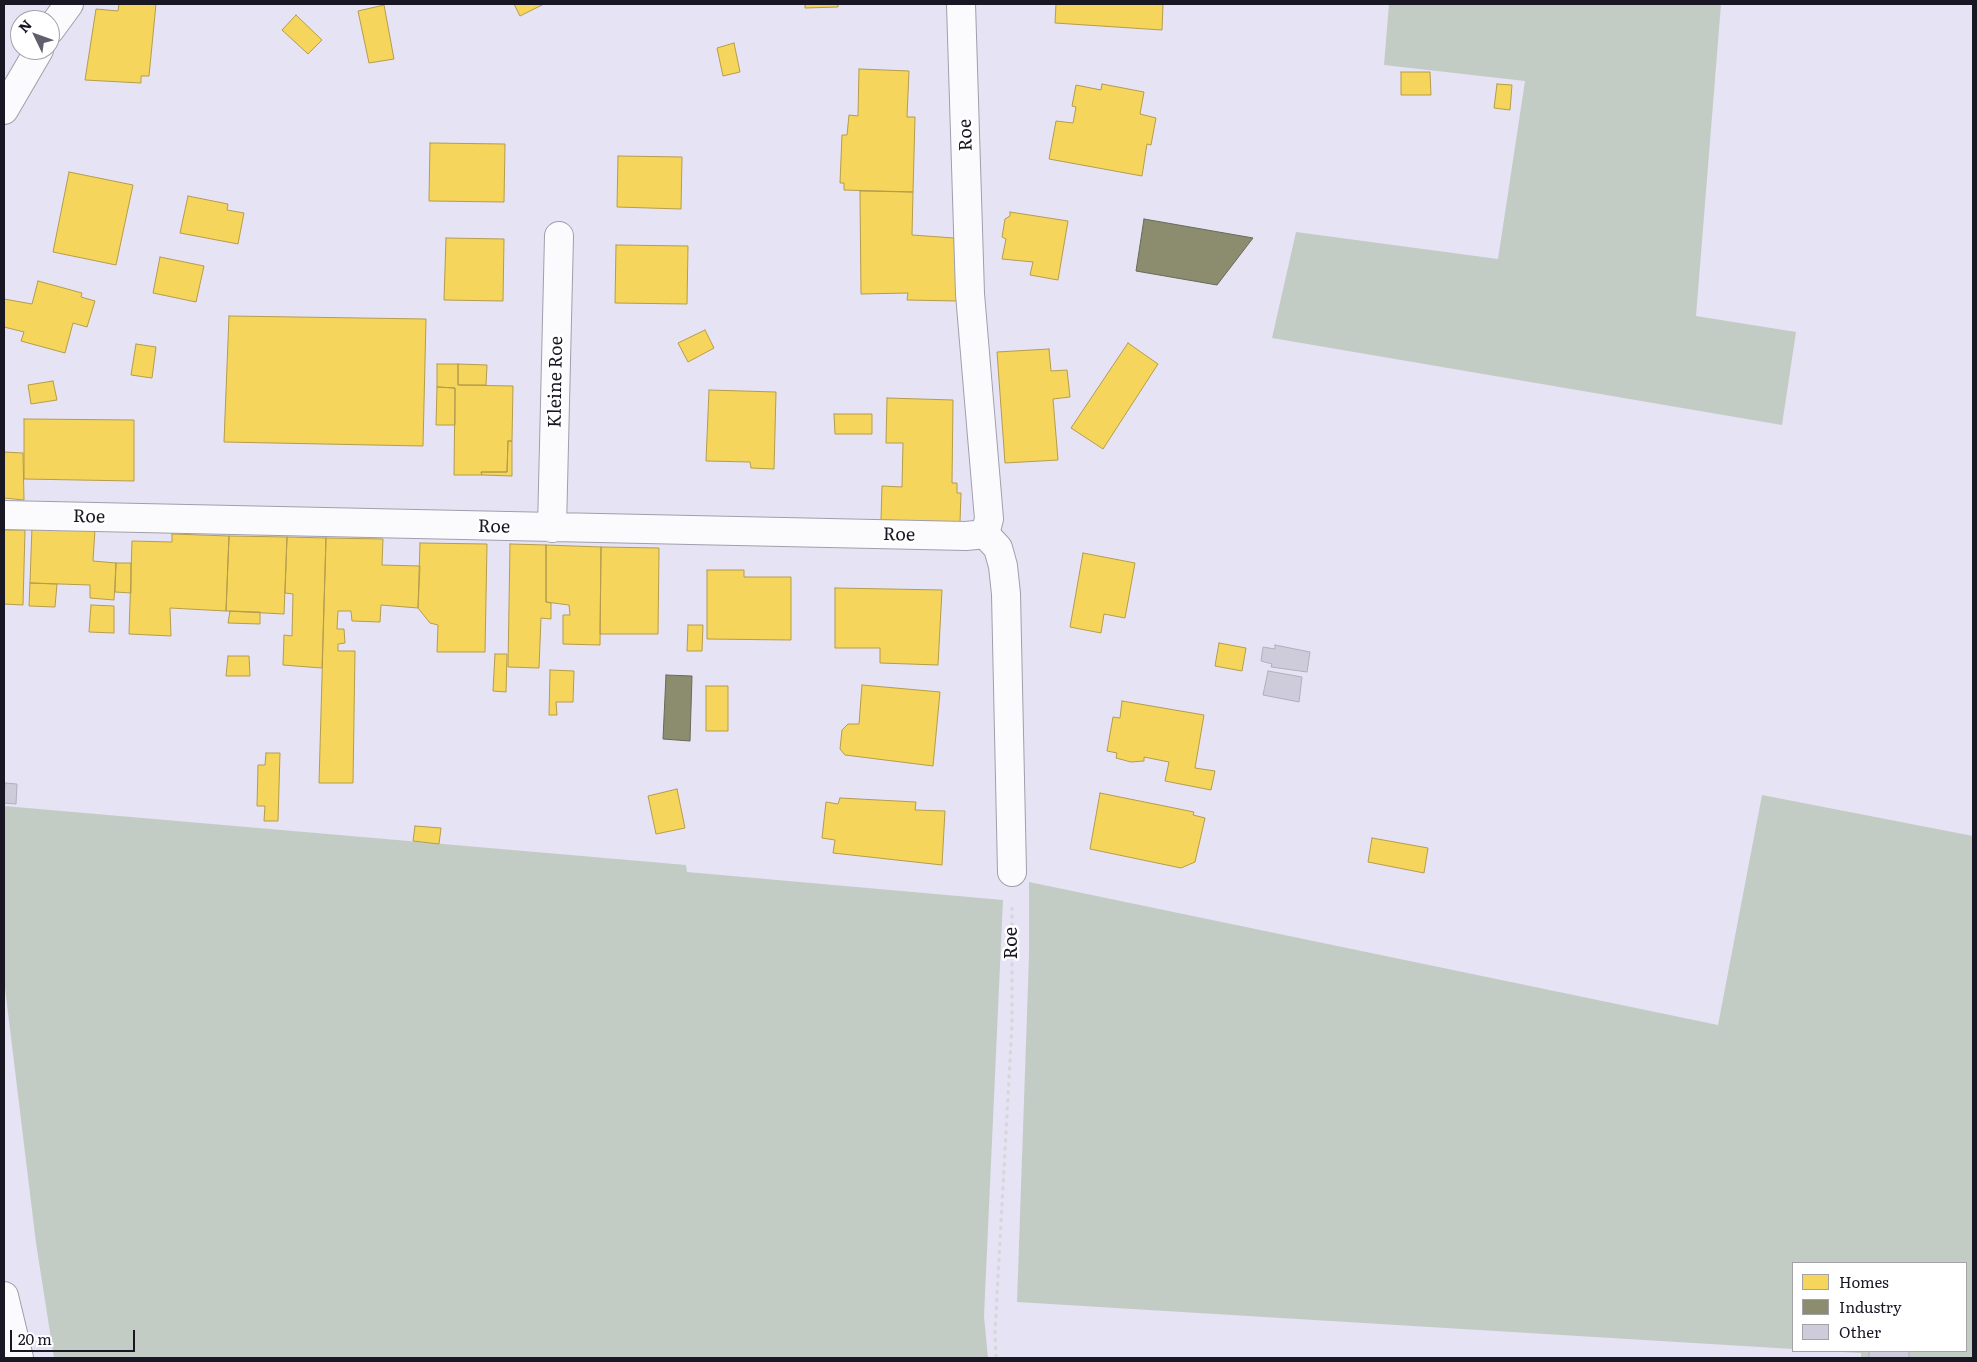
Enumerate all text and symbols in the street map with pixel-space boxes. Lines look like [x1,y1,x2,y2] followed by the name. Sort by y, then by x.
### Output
[10,10,60,60] north arrow
[13,15,36,37] text: N
[955,118,977,152] street label: Roe
[544,336,568,428] street label: Kleine Roe
[73,506,105,528] street label: Roe
[478,516,510,538] street label: Roe
[883,524,915,546] street label: Roe
[1001,927,1023,959] street label: Roe
[1792,1262,1967,1352] legend
[1839,1270,1889,1293] text: Homes
[1839,1295,1902,1318] text: Industry
[12,1320,138,1352] scale bar
[1839,1320,1881,1343] text: Other
[18,1327,52,1350] text: 20 m

